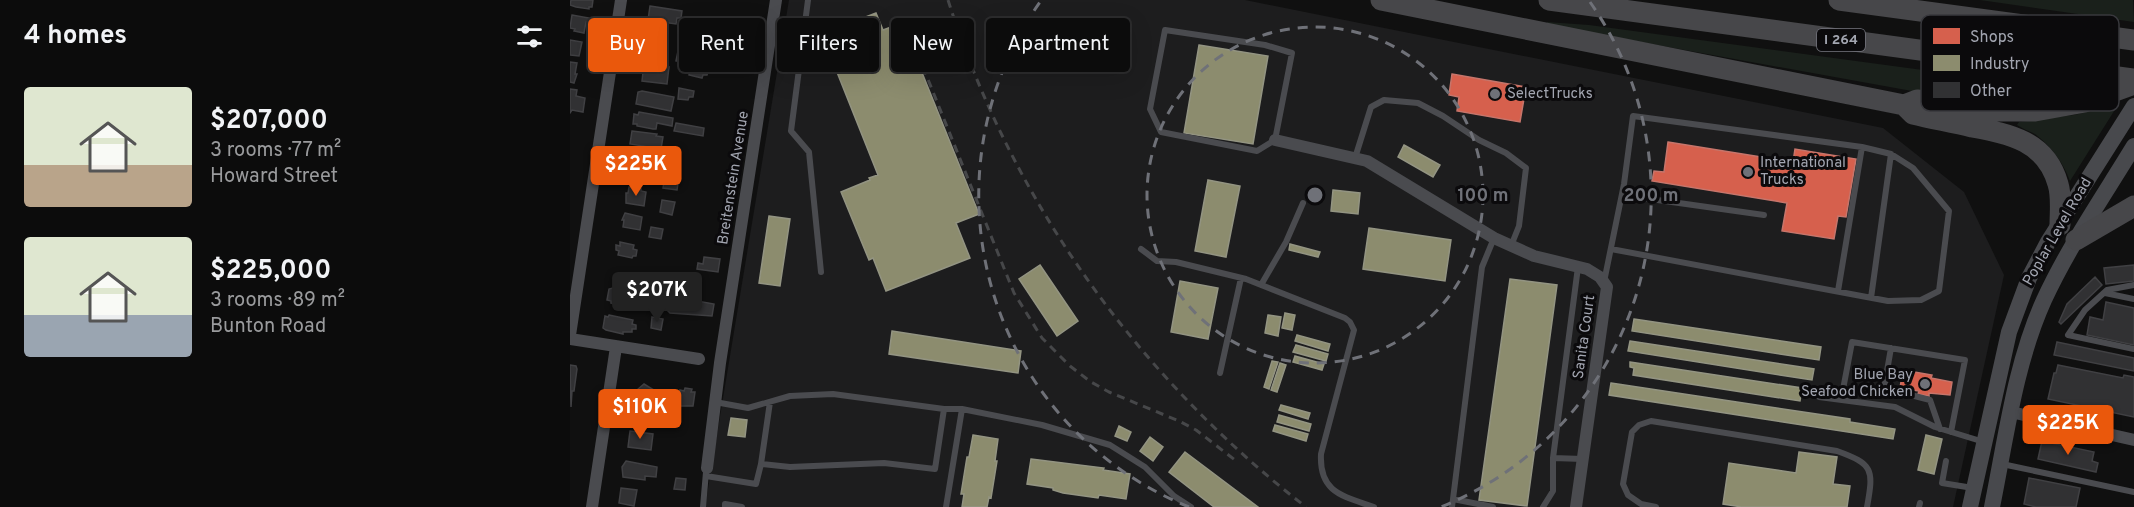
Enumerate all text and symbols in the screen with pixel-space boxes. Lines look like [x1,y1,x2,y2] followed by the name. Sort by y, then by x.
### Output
[1921,15,2119,111] legend
[588,18,667,72] chip: Buy
[679,18,765,72] chip: Rent
[777,18,879,72] chip: Filters
[891,18,974,72] chip: New
[986,18,1130,72] chip: Apartment
[24,20,127,53] text: 4 homes
[513,20,546,53] icon: filters
[1970,28,2014,48] text: Shops
[1817,29,1865,51] road number: I 264
[1970,55,2029,75] text: Industry
[1970,82,2012,102] text: Other
[1507,85,1593,104] place label: SelectTrucks
[1488,87,1502,101] marker: SelectTrucks
[210,105,328,138] text: $207,000
[714,110,754,246] street label: Breitenstein Avenue
[72,111,144,183] icon: home
[210,138,341,164] text: 3 rooms · 77 m²
[594,146,678,197] pin: $225K
[605,152,667,178] text: $225K
[1760,154,1846,190] place label: International Trucks
[210,164,338,190] text: Howard Street
[1741,165,1755,179] marker: International Trucks
[2019,175,2097,289] street label: Poplar Level Road
[1305,185,1325,205] centre of rings
[1457,185,1509,208] text: 100 m
[1623,185,1679,208] text: 200 m
[210,255,331,288] text: $225,000
[72,261,144,333] icon: home
[615,272,699,323] pin: $207K
[626,278,688,304] text: $207K
[210,288,345,314] text: 3 rooms · 89 m²
[1570,294,1600,380] street label: Sanita Court
[210,314,326,340] text: Bunton Road
[1801,366,1913,402] place label: Blue Bay Seafood Chicken
[1918,377,1932,391] marker: Blue Bay Seafood Chicken
[598,389,682,440] pin: $110K
[612,395,668,421] text: $110K
[2026,405,2110,456] pin: $225K
[2037,411,2099,437] text: $225K

